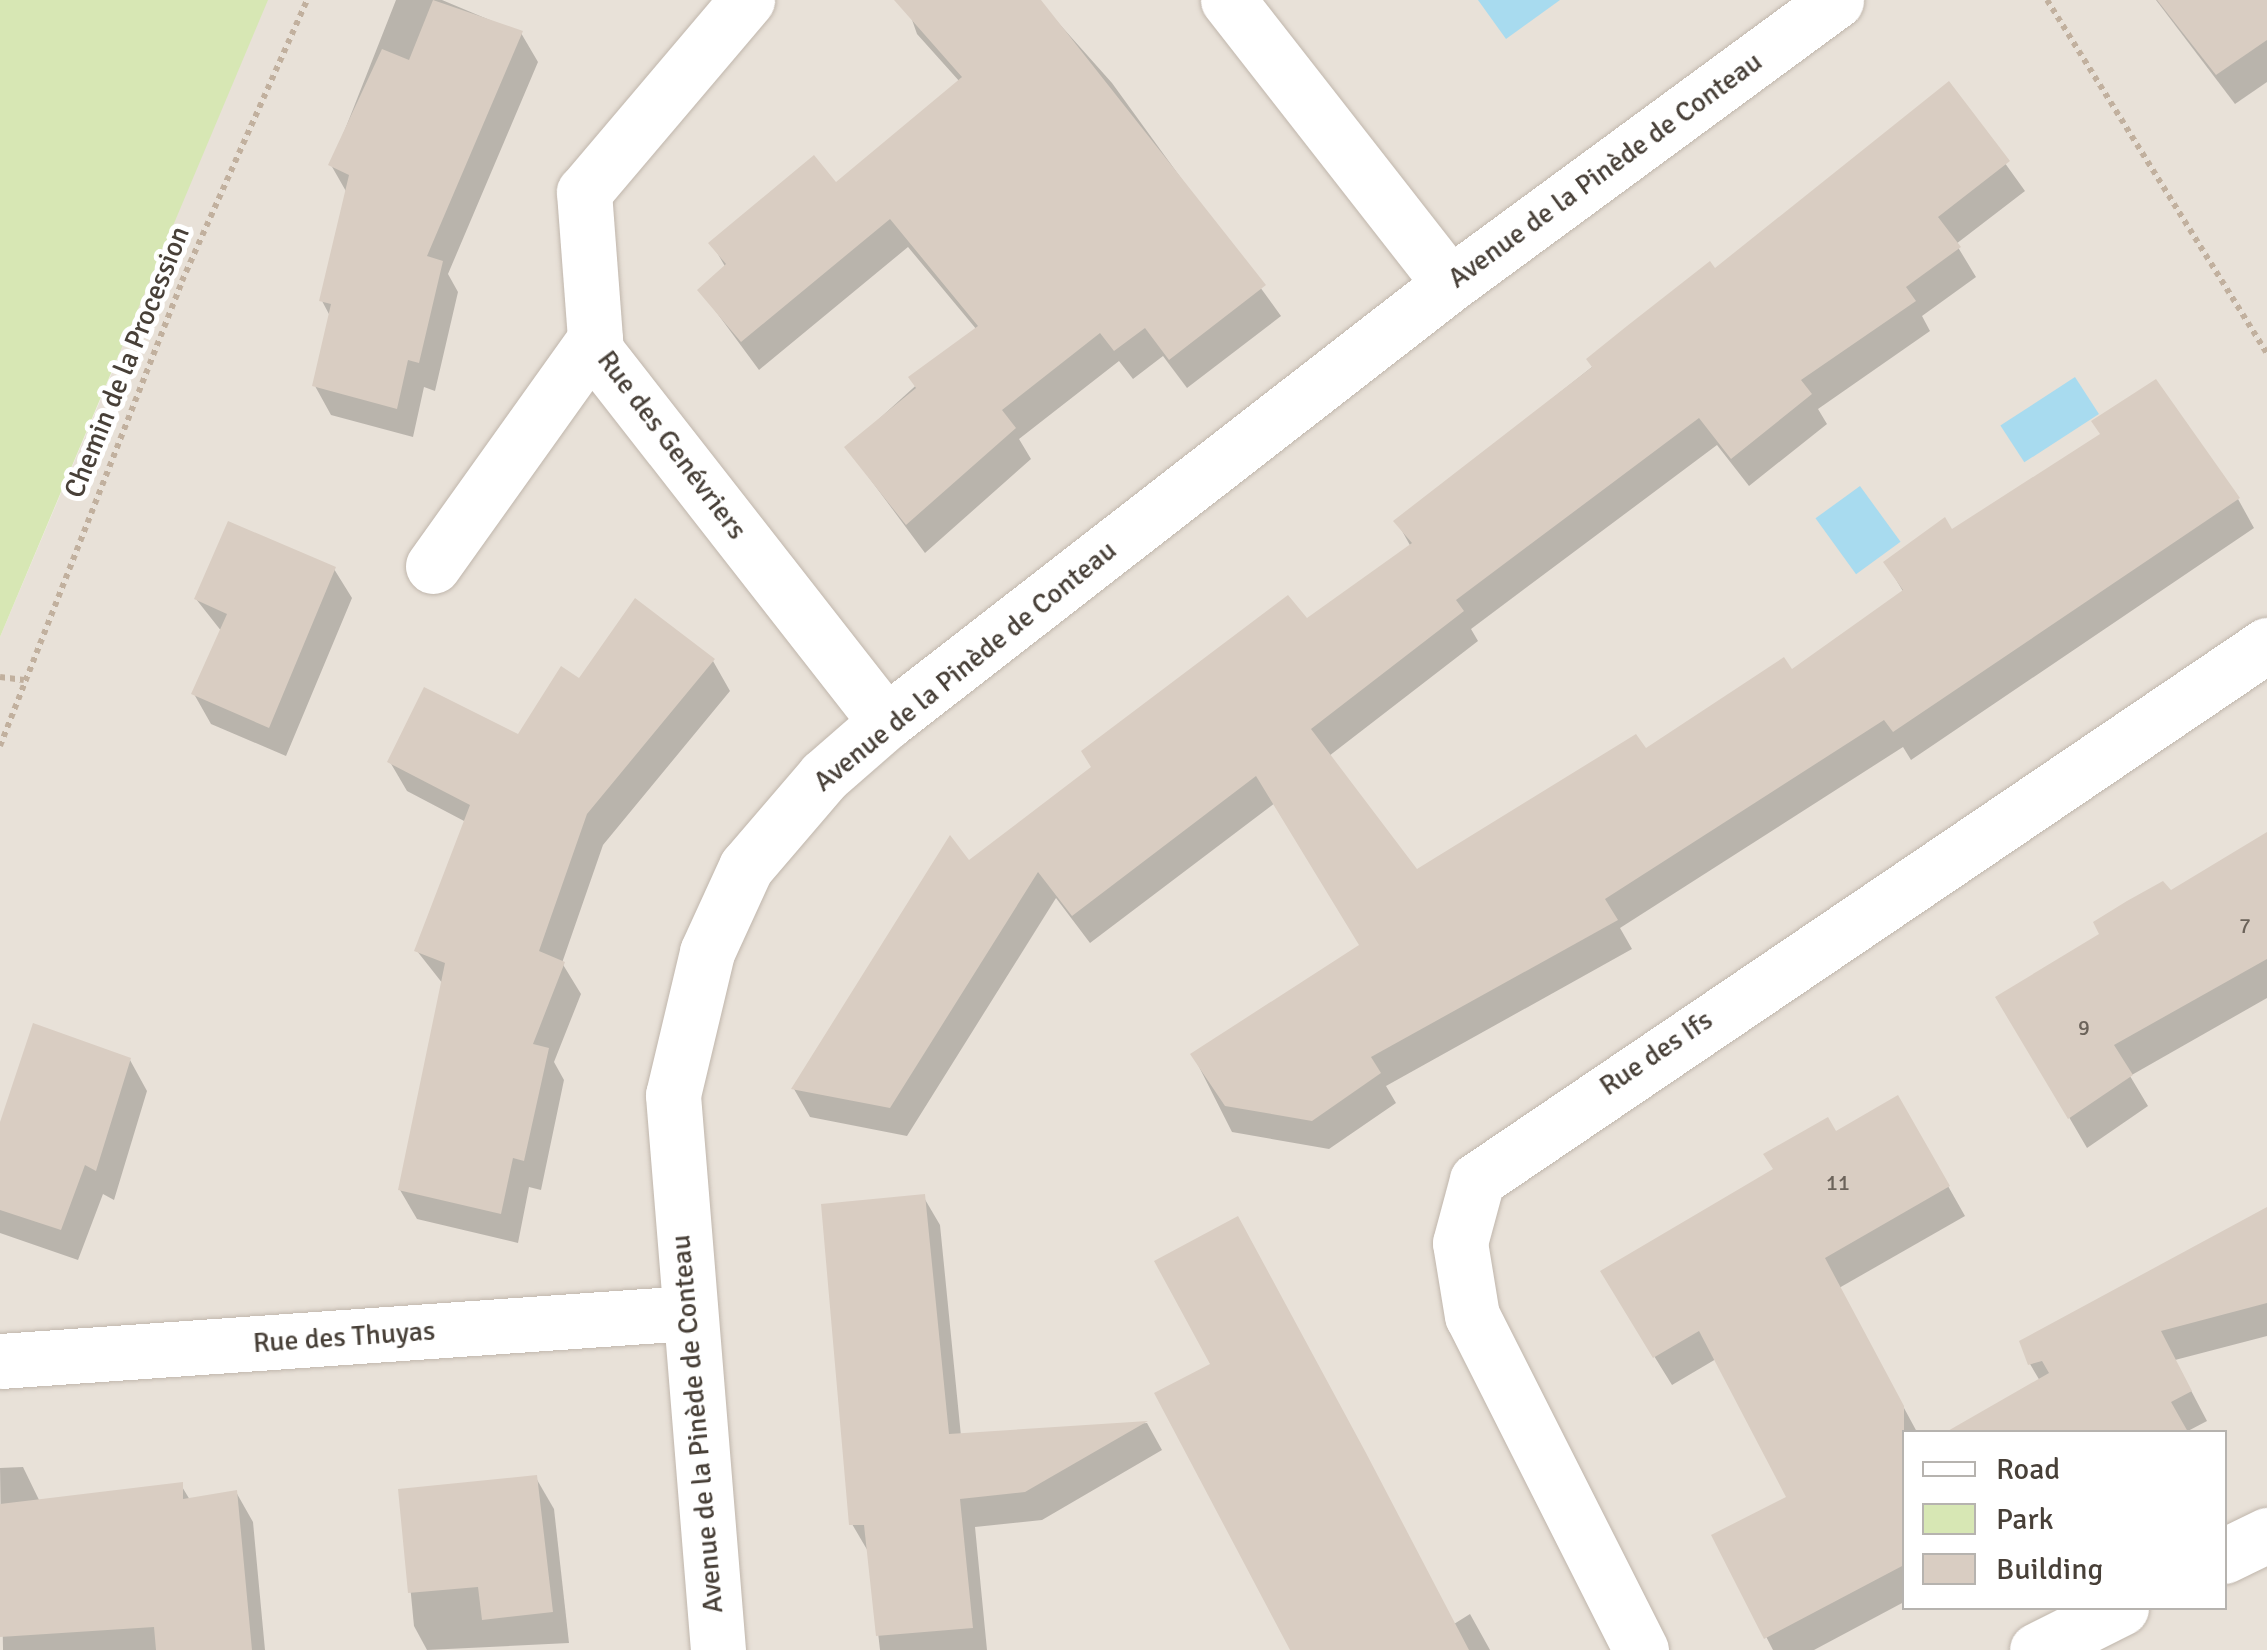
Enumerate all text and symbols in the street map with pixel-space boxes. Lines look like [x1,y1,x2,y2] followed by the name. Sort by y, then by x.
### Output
[1442,45,1768,295] street label: Avenue de la Pinède de Conteau
[57,221,197,503] street label: Chemin de la Procession
[590,344,754,546] street label: Rue des Genévriers
[807,533,1123,799] street label: Avenue de la Pinède de Conteau
[2239,913,2251,939] house number: 7
[1593,1003,1719,1103] street label: Rue des Ifs
[2078,1015,2090,1041] house number: 9
[1826,1170,1850,1196] house number: 11
[664,1233,730,1615] street label: Avenue de la Pinède de Conteau
[252,1314,436,1360] street label: Rue des Thuyas
[1902,1430,2227,1610] legend
[1996,1451,2060,1488] text: Road
[1996,1501,2054,1538] text: Park
[1996,1551,2103,1588] text: Building

